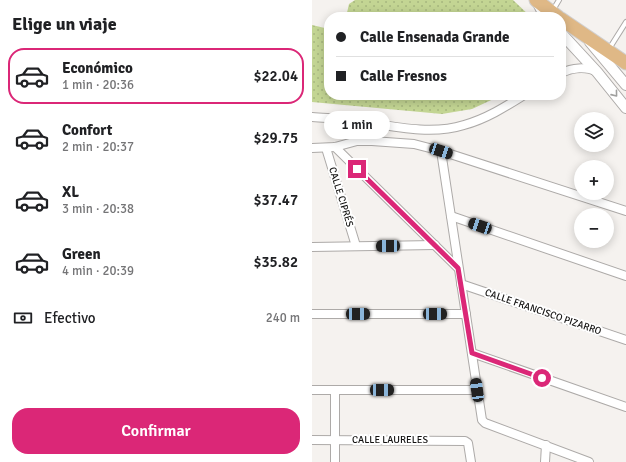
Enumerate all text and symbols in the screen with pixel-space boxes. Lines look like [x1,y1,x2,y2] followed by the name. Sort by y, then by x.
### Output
[12,13,117,35] text: Elige un viaje
[360,28,510,46] text: Calle Ensenada Grande
[14,58,50,94] icon: car
[62,59,133,77] text: Económico
[253,67,298,85] text: $22.04
[360,67,447,85] text: Calle Fresnos
[62,77,134,93] text: 1 min · 20:36
[610,89,617,96] one-way arrow
[324,111,390,139] callout: 1 min
[574,112,614,248] map controls
[574,112,614,152] button: layers
[341,117,373,133] text: 1 min
[14,120,50,156] icon: car
[62,121,112,139] text: Confort
[253,129,298,147] text: $29.75
[62,139,134,155] text: 2 min · 20:37
[428,142,454,160] car
[348,160,366,178] route end
[574,160,614,200] button: +
[326,165,357,229] street label: CALLE CIPRÉS
[14,182,50,218] icon: car
[62,183,79,201] text: XL
[253,191,298,209] text: $37.47
[62,201,134,217] text: 3 min · 20:38
[574,208,614,248] button: −
[467,216,493,236] car
[376,240,400,252] car
[14,244,50,280] icon: car
[62,245,101,263] text: Green
[253,253,298,271] text: $35.82
[62,263,134,279] text: 4 min · 20:39
[483,286,603,338] street label: CALLE FRANCISCO PIZARRO
[12,307,34,329] icon: cash
[346,308,370,320] car
[423,308,447,320] car
[44,309,96,327] text: Efectivo
[266,310,300,326] text: 240 m
[533,369,551,387] route start
[469,377,485,403] car
[370,384,394,396] car
[12,408,300,454] button: Confirmar
[352,434,428,446] street label: CALLE LAURELES

